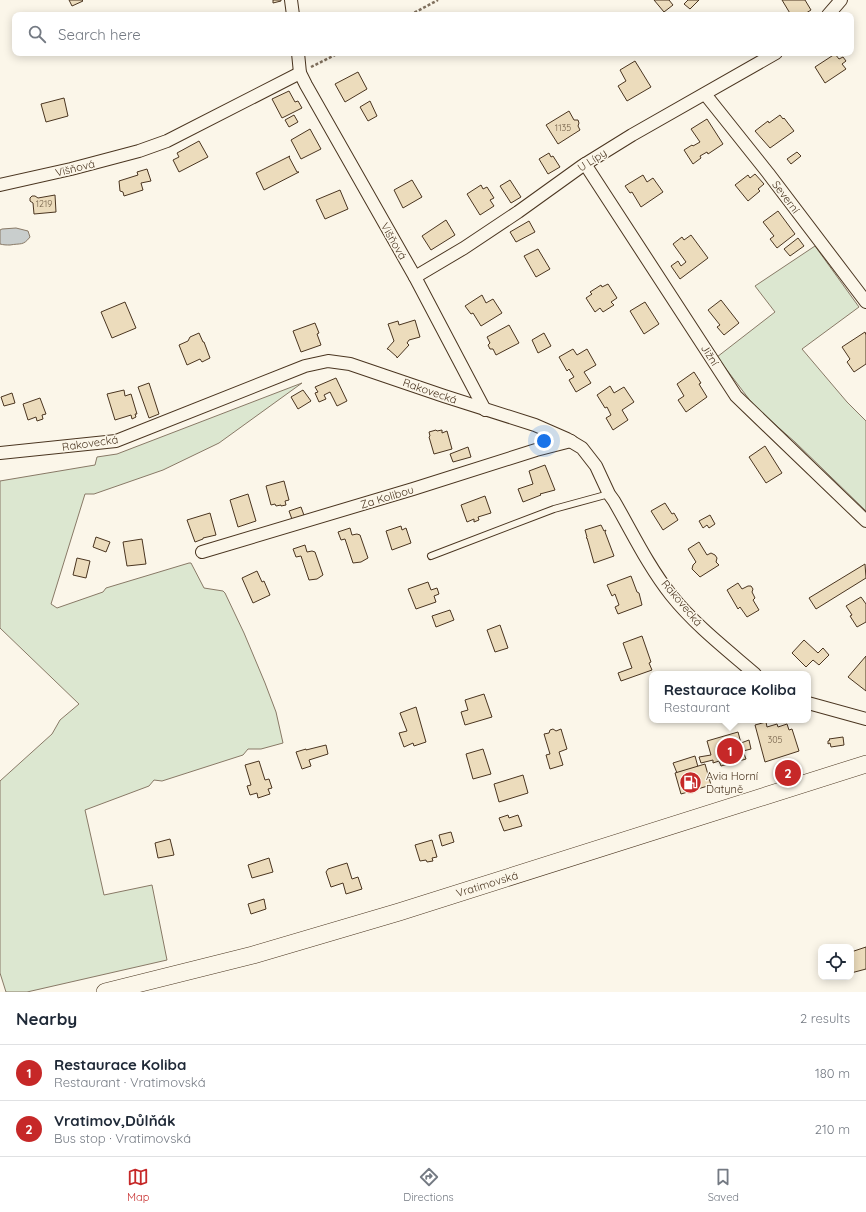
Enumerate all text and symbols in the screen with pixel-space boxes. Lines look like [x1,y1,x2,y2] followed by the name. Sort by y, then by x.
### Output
[12,12,854,56] search box
[26,23,48,45] icon: search
[58,25,141,44] text: Search here
[555,122,571,133] house number: 1135
[575,145,609,175] street label: U Lípy
[54,156,96,180] street label: Višňová
[769,178,803,217] street label: Severní
[36,198,52,209] house number: 1219
[378,220,410,262] street label: Višňová
[698,342,722,369] street label: Jižní
[401,375,459,407] street label: Rakovecká
[534,431,554,451] your location
[61,432,119,454] street label: Rakovecká
[359,482,415,512] street label: Za Kolibou
[658,577,706,629] street label: Rakovecká
[649,671,811,723] popup
[664,680,796,699] text: Restaurace Koliba
[664,699,730,715] text: Restaurant
[768,734,783,745] house number: 305
[717,736,743,766] pin: 1
[775,758,801,788] pin: 2
[677,769,703,795] fuel station icon: Avia Horní Datyně
[706,769,759,796] place label: Avia Horní Datyně
[454,868,520,900] street label: Vratimovská
[818,944,854,980] map controls
[818,944,854,980] button: locate
[16,1008,77,1029] text: Nearby
[800,1010,850,1026] text: 2 results
[54,1055,186,1074] text: Restaurace Koliba
[26,1065,32,1081] text: 1
[815,1065,850,1081] text: 180 m
[54,1074,206,1090] text: Restaurant · Vratimovská
[54,1111,176,1130] text: Vratimov,Důlňák
[25,1121,33,1137] text: 2
[815,1121,850,1137] text: 210 m
[54,1130,191,1146] text: Bus stop · Vratimovská
[127,1166,149,1204] tab: Map
[403,1166,454,1204] tab: Directions
[708,1166,739,1204] tab: Saved

